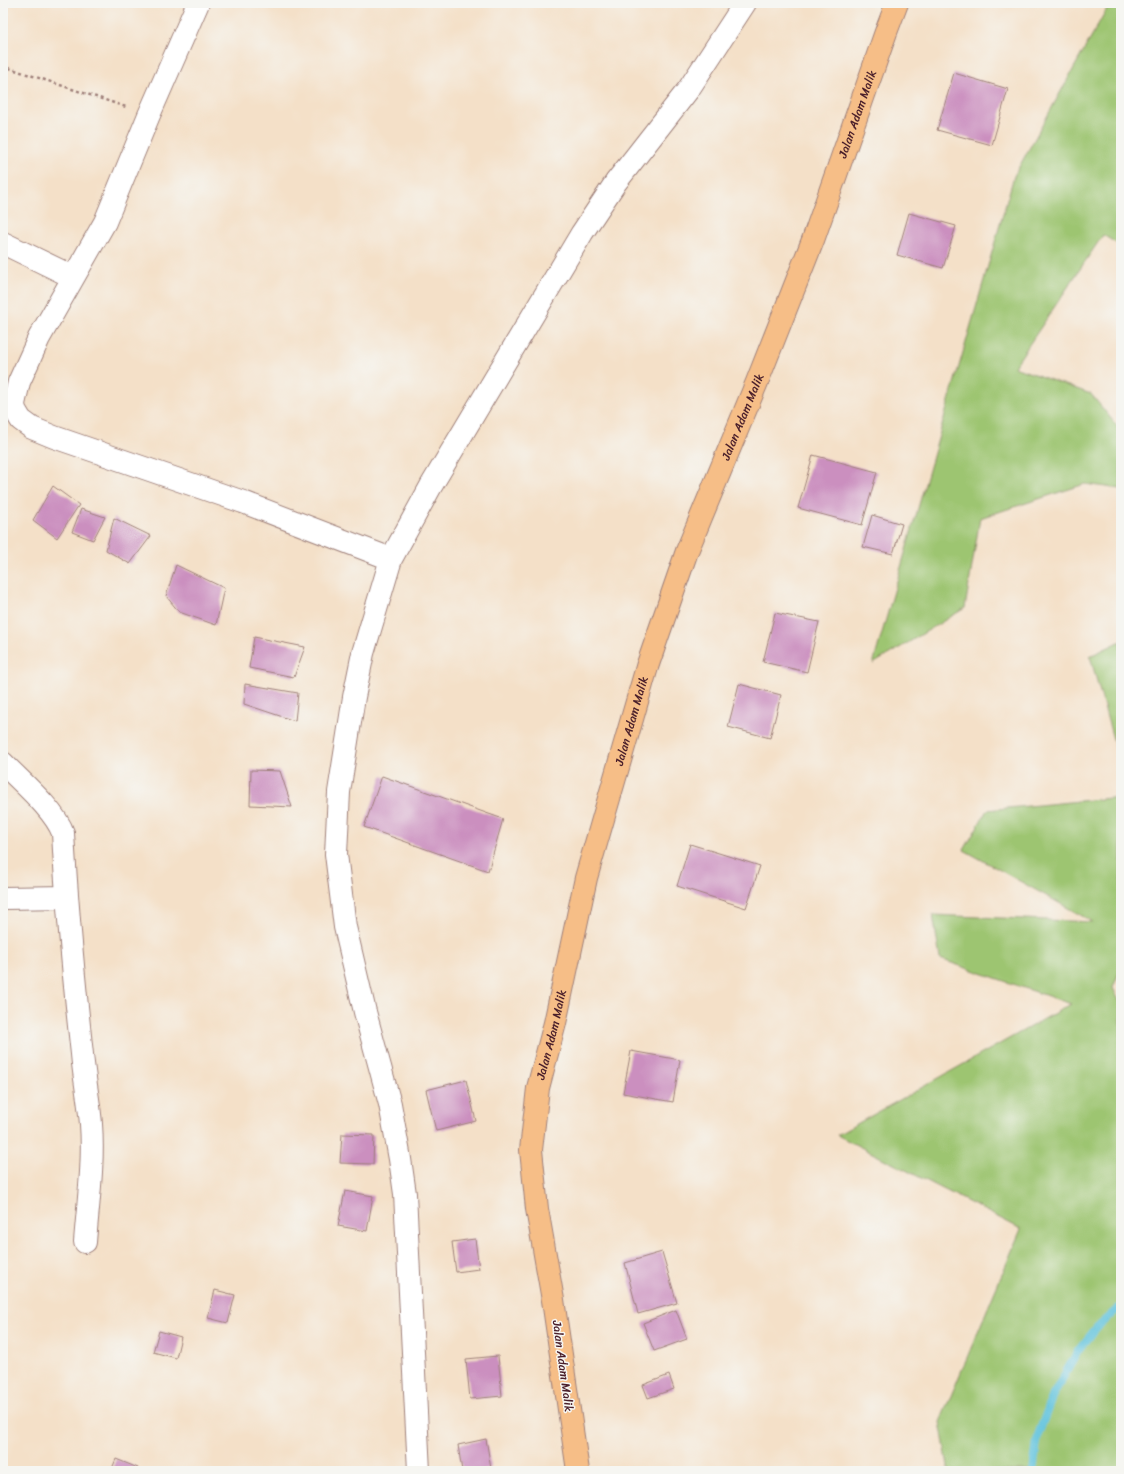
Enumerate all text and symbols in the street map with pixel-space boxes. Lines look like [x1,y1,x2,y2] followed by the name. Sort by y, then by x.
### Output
[831,67,883,162] street label: Jalan Adam Malik
[714,370,770,465] street label: Jalan Adam Malik
[608,673,655,769] street label: Jalan Adam Malik
[529,987,573,1083] street label: Jalan Adam Malik
[546,1318,580,1413] street label: Jalan Adam Malik

